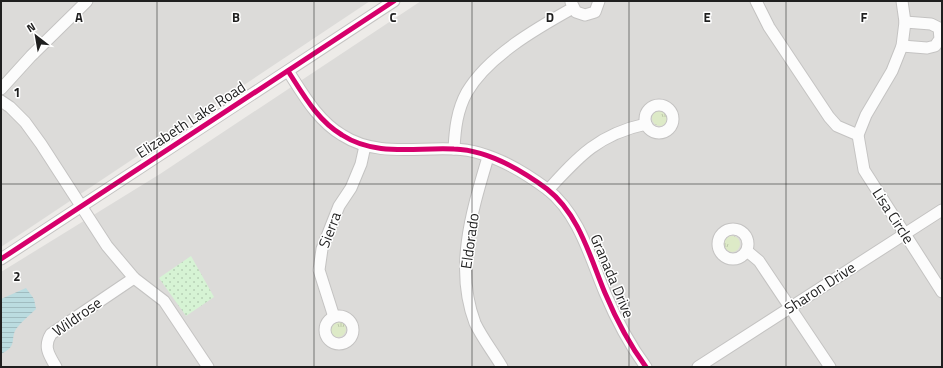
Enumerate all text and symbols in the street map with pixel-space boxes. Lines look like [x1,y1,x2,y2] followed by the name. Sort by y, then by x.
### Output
[75,7,83,27] text: A
[232,7,240,27] text: B
[389,7,397,27] text: C
[546,7,554,27] text: D
[703,7,711,27] text: E
[861,7,868,27] text: F
[16,16,56,56] north arrow
[23,19,38,36] text: N
[131,75,250,164] street label: Elizabeth Lake Road
[13,82,21,102] text: 1
[867,183,920,248] street label: Lisa Circle
[312,208,347,251] street label: Sierra
[454,211,485,270] street label: Eldorado
[584,230,640,321] street label: Granada Drive
[780,256,860,319] street label: Sharon Drive
[13,266,21,286] text: 2
[47,291,106,342] street label: Wildrose

